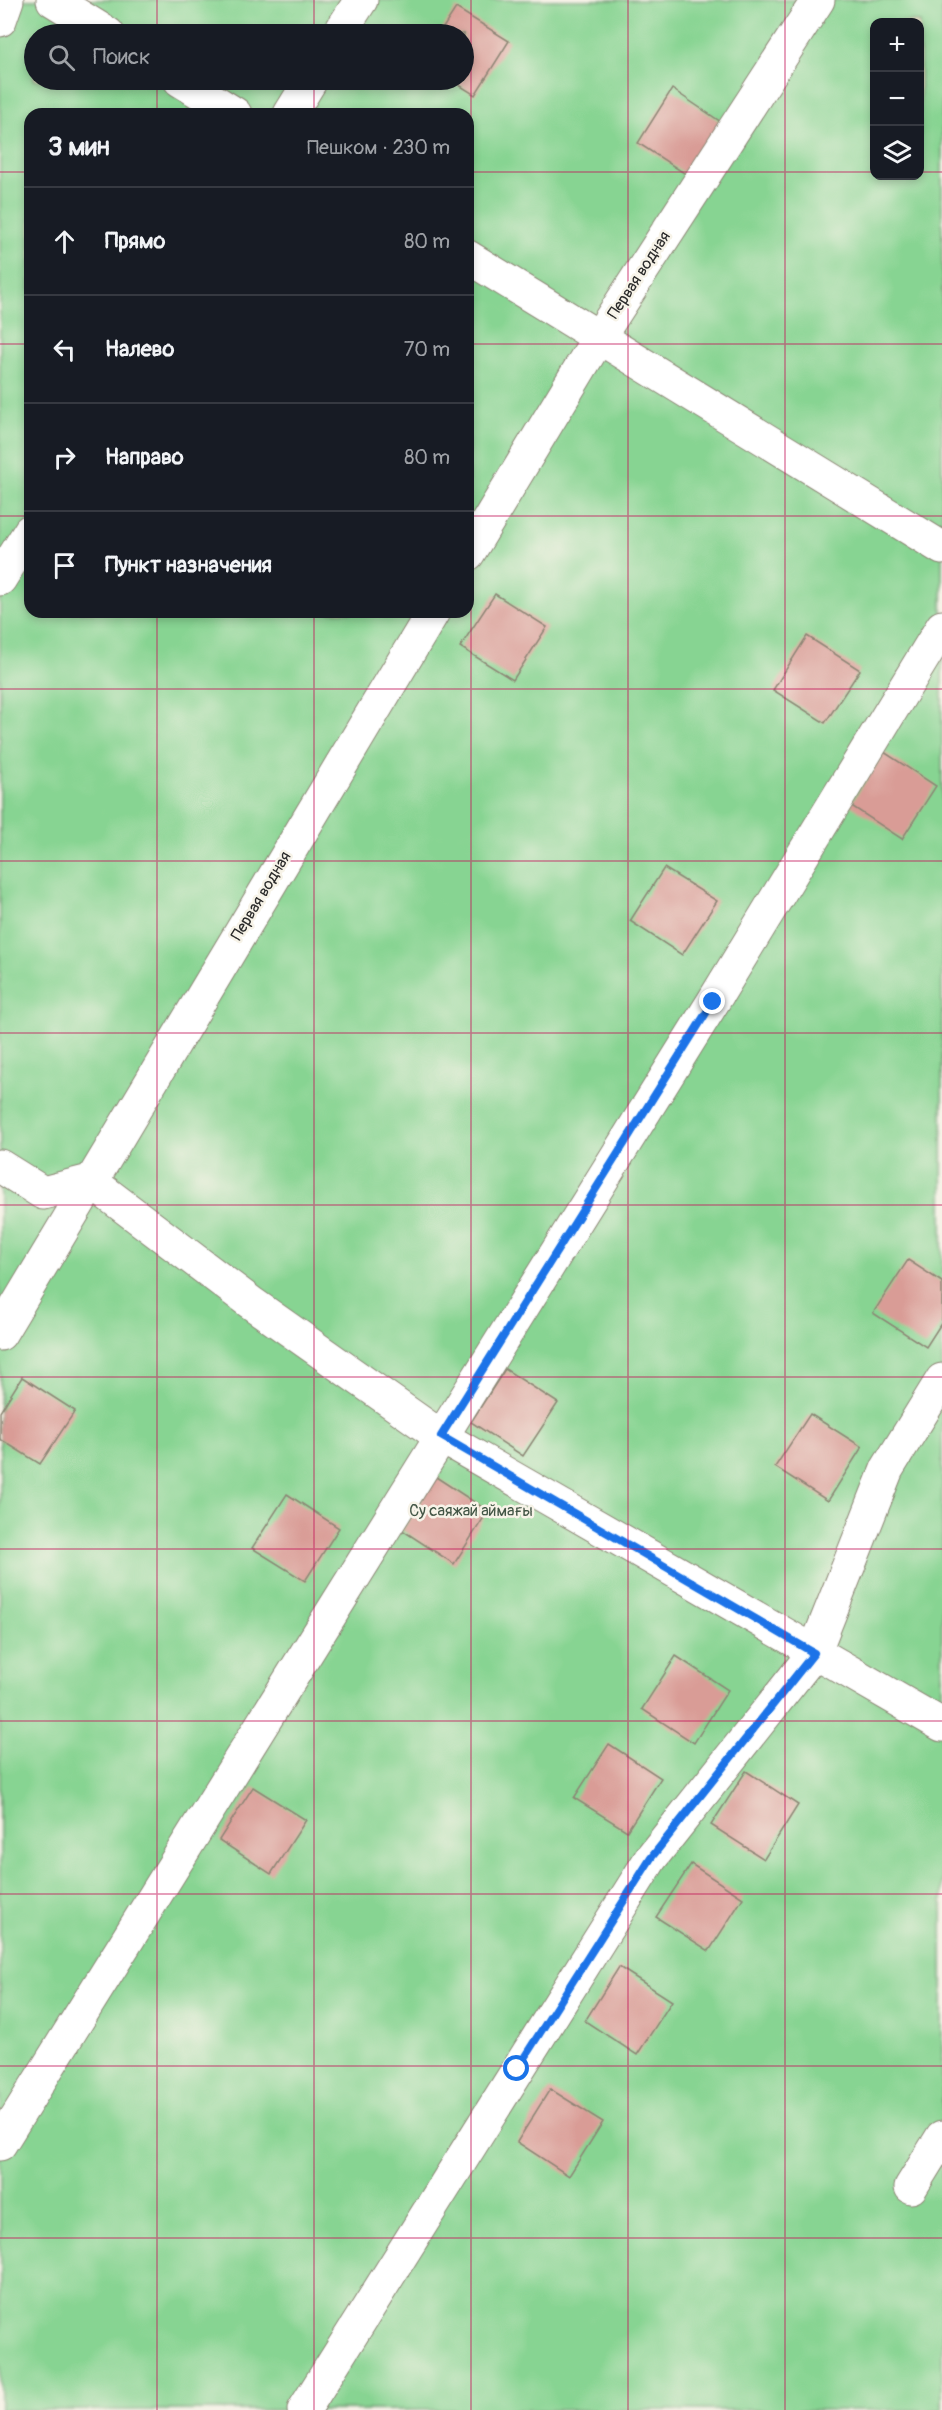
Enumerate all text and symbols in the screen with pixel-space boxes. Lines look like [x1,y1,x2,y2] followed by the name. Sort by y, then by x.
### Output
[870,18,924,180] map controls
[870,18,924,72] button: +
[24,24,474,90] search box
[45,41,78,74] icon: search
[93,43,150,71] text: Поиск
[870,72,924,126] button: −
[870,126,924,180] button: layers
[48,131,110,163] text: 3 мин
[307,135,450,160] text: Пешком · 230 m
[48,225,81,258] icon: ahead
[105,227,165,255] text: Прямо
[603,227,675,323] street label: Первая водная
[404,229,450,254] text: 80 m
[48,333,81,366] icon: left
[105,335,174,363] text: Налево
[404,337,450,362] text: 70 m
[48,441,81,474] icon: right
[105,443,184,471] text: Направо
[404,445,450,470] text: 80 m
[48,549,81,582] icon: arrive
[105,551,272,579] text: Пункт назначения
[227,848,295,944] street label: Первая водная
[699,988,725,1014] route end
[409,1501,533,1521] park label: Су саяжай аймағы
[503,2055,529,2081] route start

